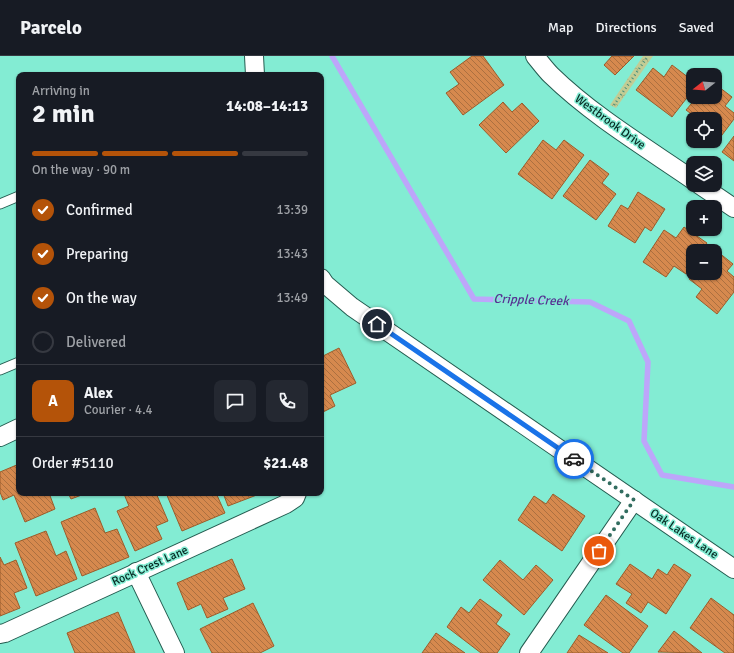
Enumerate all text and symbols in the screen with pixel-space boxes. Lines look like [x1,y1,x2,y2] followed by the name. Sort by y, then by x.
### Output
[20,16,82,40] text: Parcelo
[548,19,574,36] text: Map
[596,19,657,36] text: Directions
[679,19,714,36] text: Saved
[686,68,722,104] north arrow
[686,68,722,280] map controls
[32,83,90,99] text: Arriving in
[572,91,648,153] street label: Westbrook Drive
[226,97,308,115] text: 14:08–14:13
[32,98,95,130] text: 2 min
[686,112,722,148] button: locate
[686,156,722,192] button: layers
[32,162,130,178] text: On the way · 90 m
[32,199,54,221] icon: check
[686,200,722,236] button: +
[66,201,133,219] text: Confirmed
[276,202,308,218] text: 13:39
[32,243,54,265] icon: check
[686,244,722,280] button: −
[66,245,129,263] text: Preparing
[276,246,308,262] text: 13:43
[32,287,54,309] icon: check
[66,289,137,307] text: On the way
[276,290,308,306] text: 13:49
[493,291,570,309] water label: Cripple Creek
[360,307,394,341] pin
[366,313,388,335] icon: home
[66,333,126,351] text: Delivered
[214,380,256,422] button: chat
[266,380,308,422] button: phone
[84,384,113,402] text: Alex
[48,392,58,410] text: A
[84,402,153,418] text: Courier · 4.4
[554,439,594,479] courier
[563,448,585,470] icon: car
[32,454,114,472] text: Order #5110
[263,454,308,472] text: $21.48
[647,506,721,562] street label: Oak Lakes Lane
[582,534,616,568] pin
[588,540,610,562] icon: bag
[110,542,190,590] street label: Rock Crest Lane

